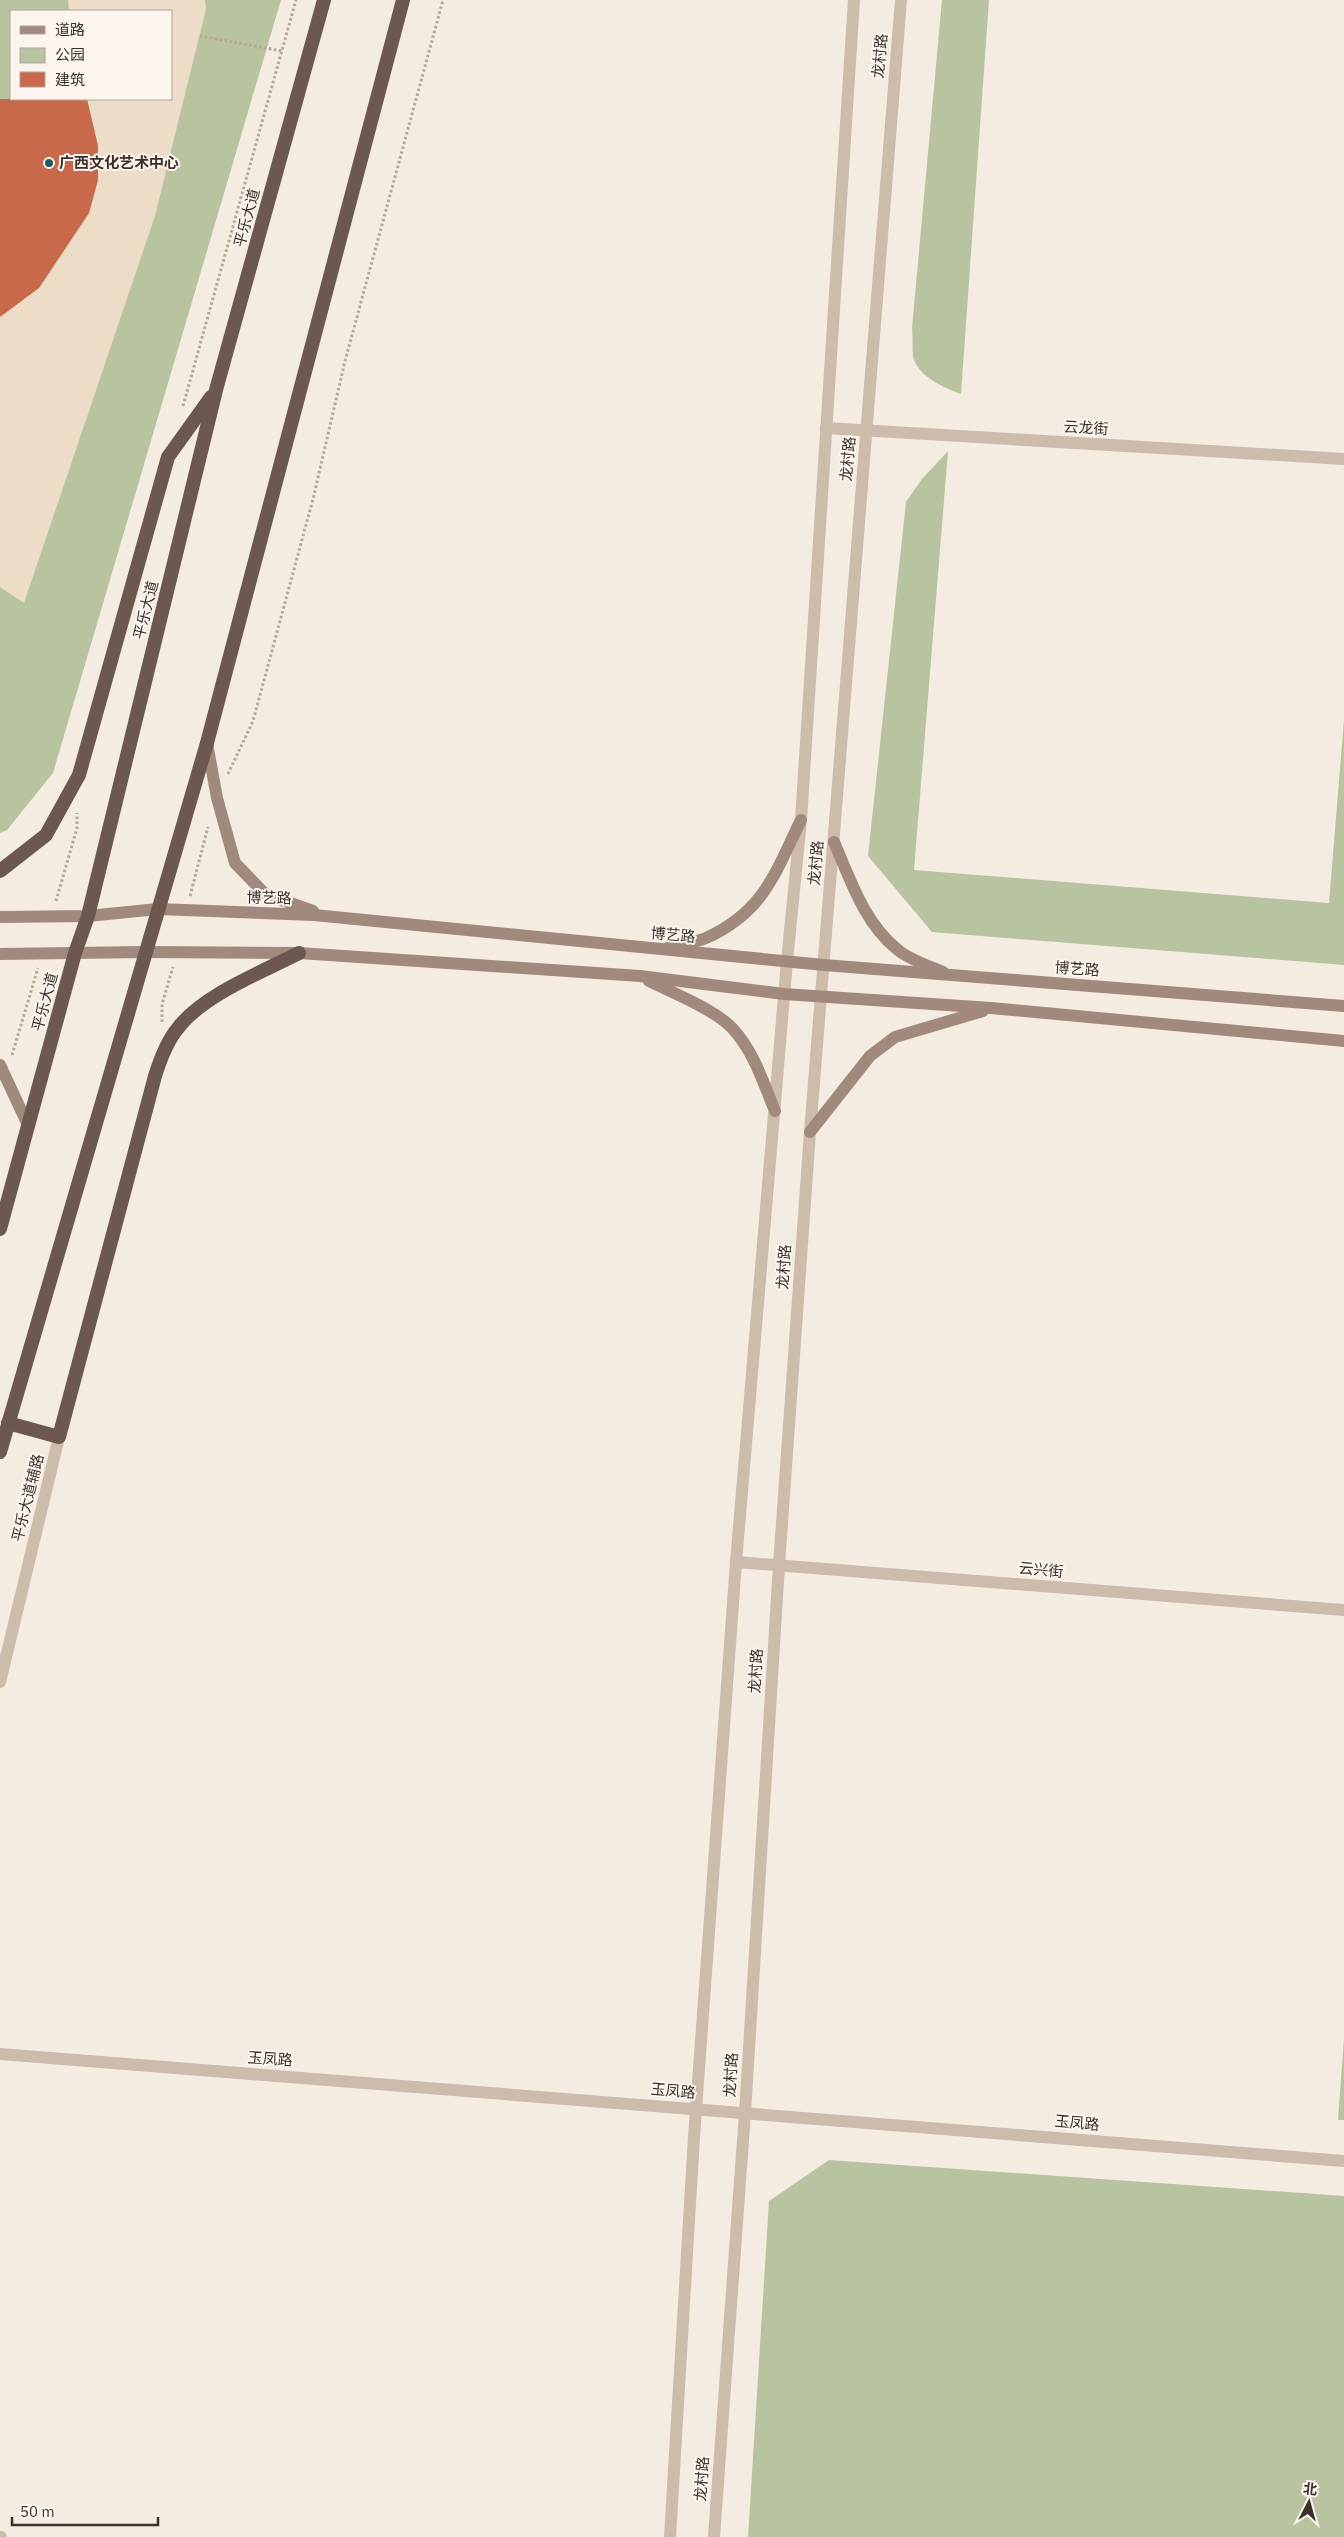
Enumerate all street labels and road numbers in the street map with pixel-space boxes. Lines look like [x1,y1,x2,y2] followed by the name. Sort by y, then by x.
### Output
[868,33,891,79] street label: 龙村路
[230,186,263,249] street label: 平乐大道
[1063,417,1109,438] street label: 云龙街
[836,436,859,482] street label: 龙村路
[129,578,162,641] street label: 平乐大道
[804,840,827,886] street label: 龙村路
[246,888,292,907] street label: 博艺路
[650,923,696,946] street label: 博艺路
[1054,957,1100,980] street label: 博艺路
[28,970,61,1033] street label: 平乐大道
[772,1244,795,1290] street label: 龙村路
[7,1452,48,1544] street label: 平乐大道辅路
[1018,1558,1064,1581] street label: 云兴街
[745,1648,766,1694] street label: 龙村路
[247,2047,293,2070] street label: 玉凤路
[720,2052,741,2098] street label: 龙村路
[650,2079,696,2102] street label: 玉凤路
[1054,2111,1100,2134] street label: 玉凤路
[690,2456,713,2502] street label: 龙村路

